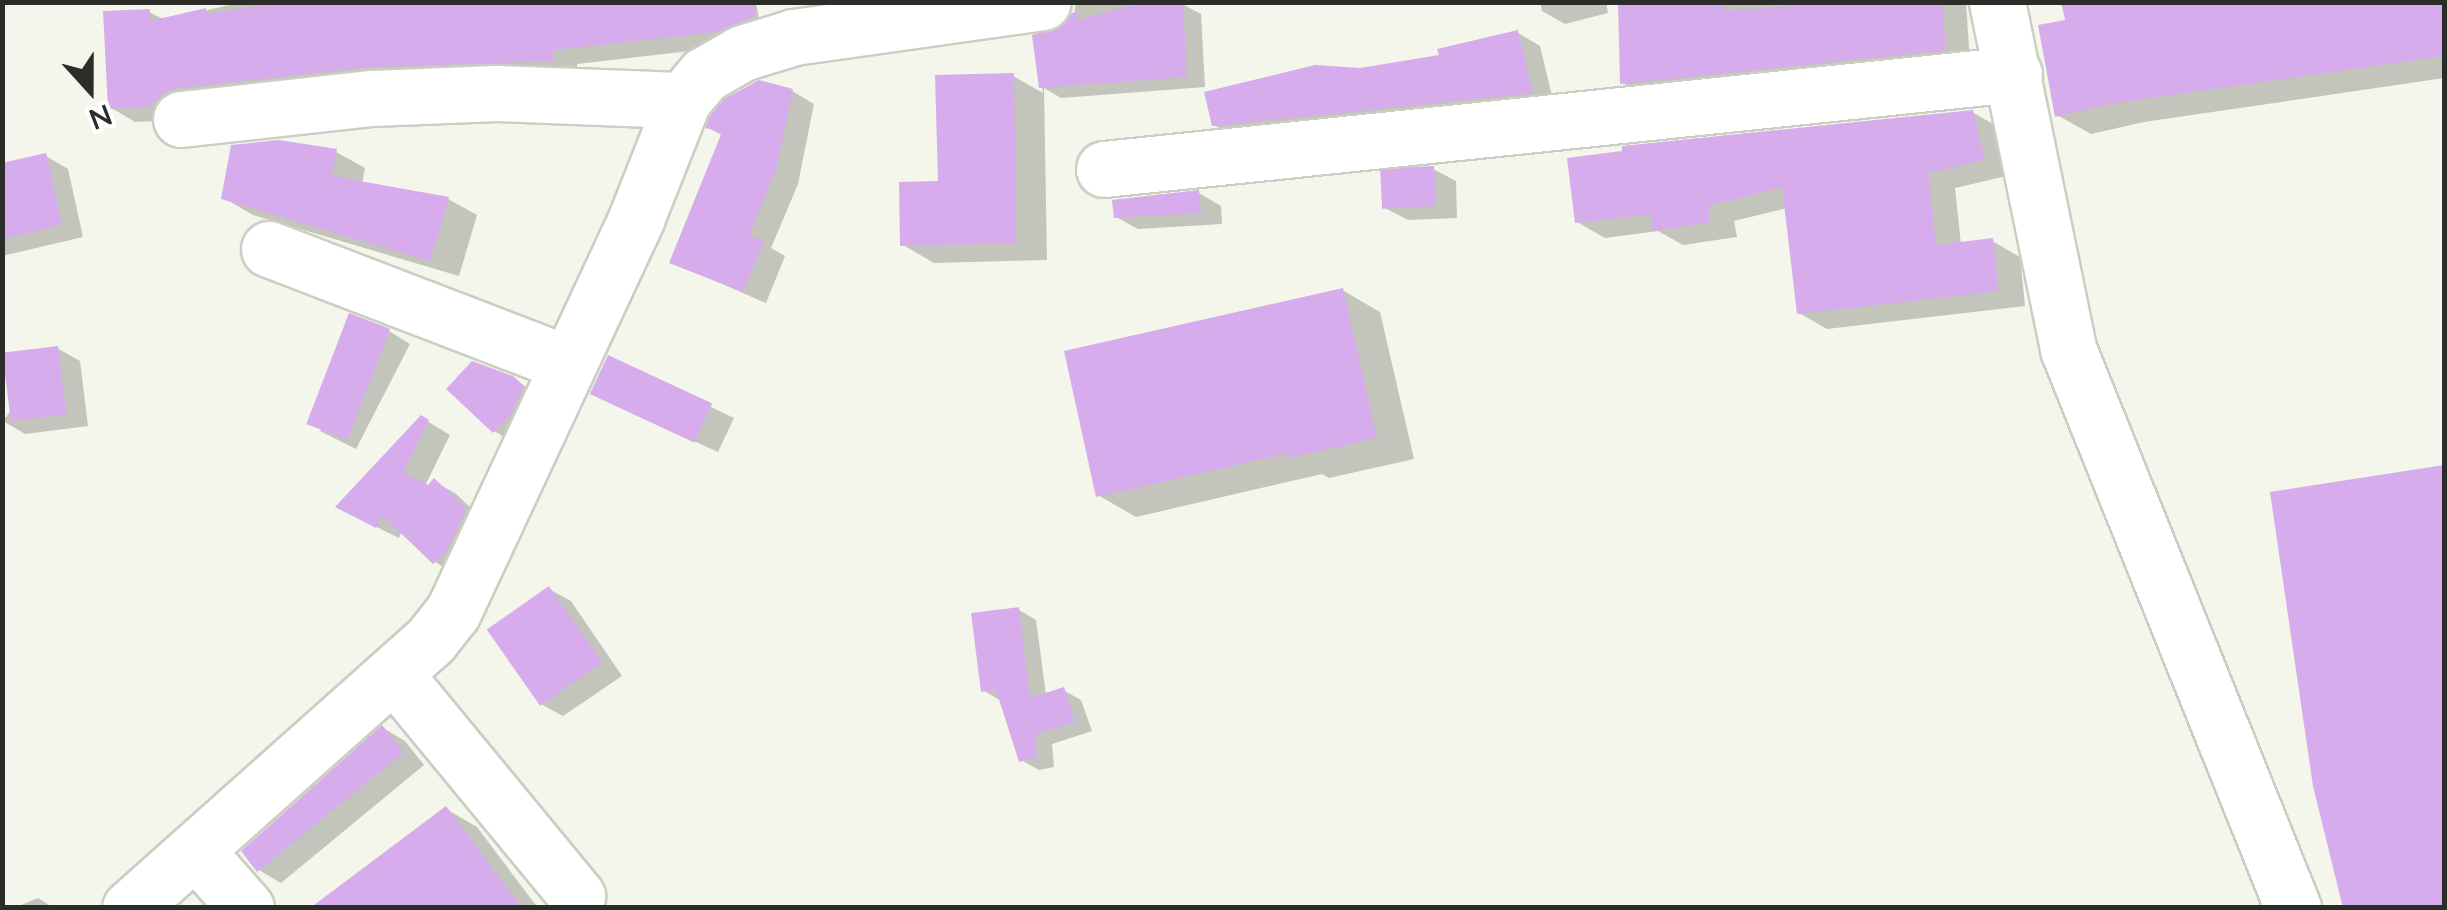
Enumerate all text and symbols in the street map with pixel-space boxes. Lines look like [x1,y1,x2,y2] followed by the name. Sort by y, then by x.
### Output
[40,40,140,140] north arrow
[85,98,117,138] text: N

